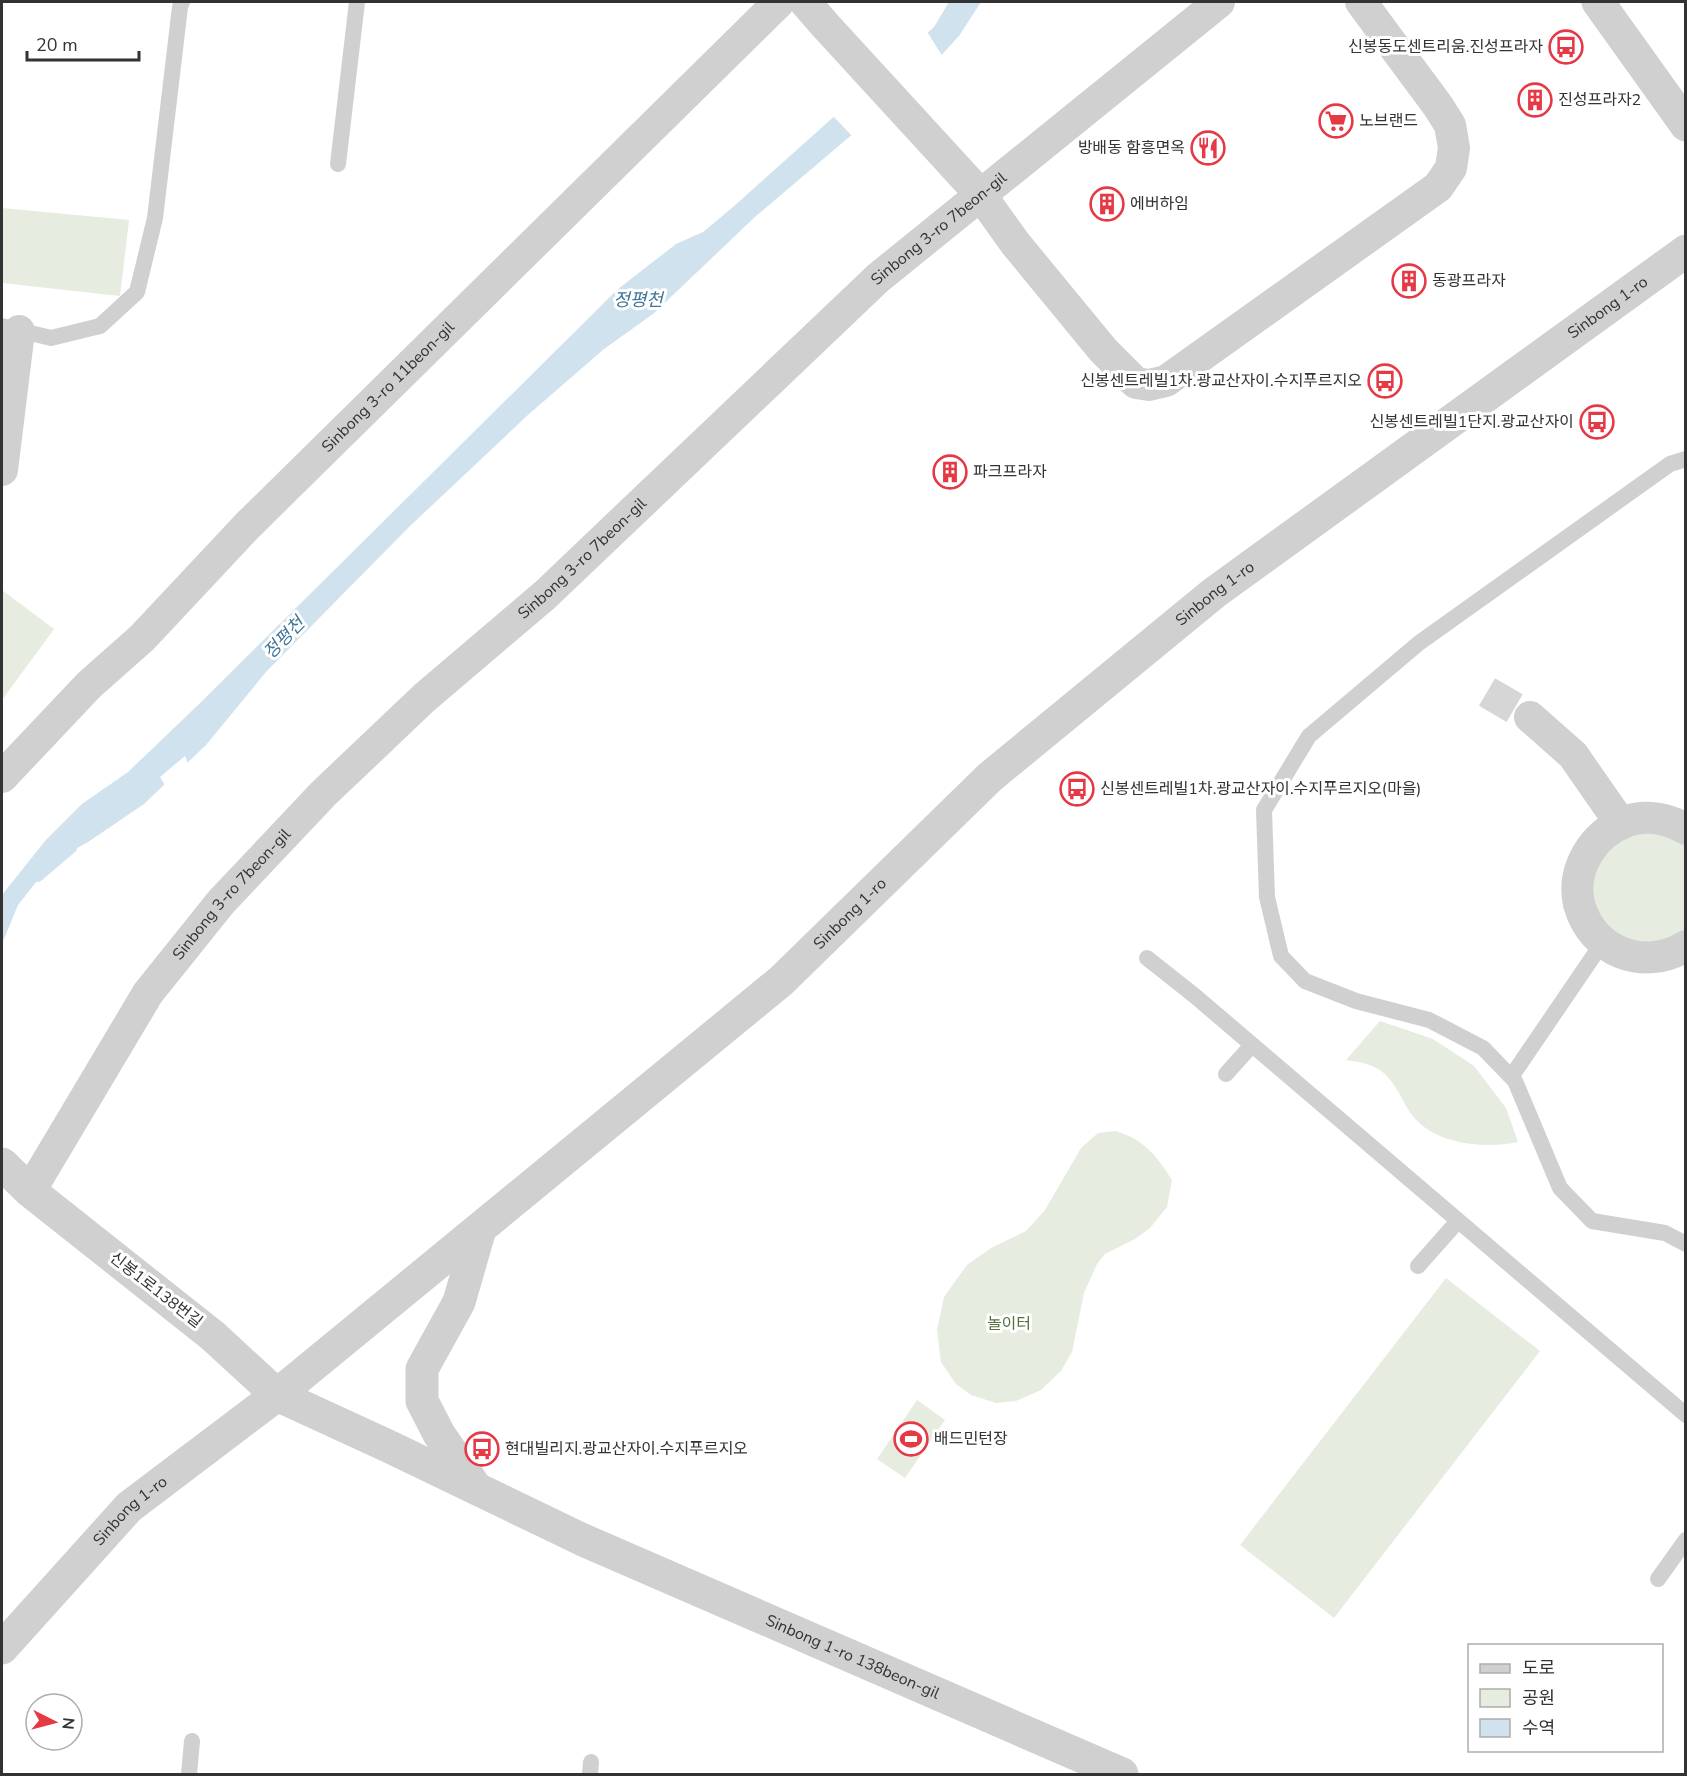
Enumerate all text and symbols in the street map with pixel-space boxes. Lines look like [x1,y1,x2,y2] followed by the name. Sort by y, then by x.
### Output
[27,24,140,62] scale bar
[1548,29,1584,65] bus stop icon: 신봉동도센트리움.진성프라자
[36,33,78,57] text: 20 m
[1348,36,1543,58] place label: 신봉동도센트리움.진성프라자
[1517,82,1553,118] building icon: 진성프라자2
[1558,89,1641,111] place label: 진성프라자2
[1318,103,1354,139] supermarket icon: 노브랜드
[1359,110,1418,132] place label: 노브랜드
[1190,130,1226,166] restaurant icon: 방배동 함흥면옥
[1078,137,1185,159] place label: 방배동 함흥면옥
[866,167,1012,290] street label: Sinbong 3-ro 7beon-gil
[1089,186,1125,222] building icon: 에버하임
[1130,193,1189,215] place label: 에버하임
[1391,263,1427,299] building icon: 동광프라자
[1432,270,1506,292] place label: 동광프라자
[1563,271,1653,344] street label: Sinbong 1-ro
[613,288,665,312] water label: 정평천
[317,316,460,458] street label: Sinbong 3-ro 11beon-gil
[1367,363,1403,399] bus stop icon: 신봉센트레빌1차.광교산자이.수지푸르지오
[1080,370,1362,392] place label: 신봉센트레빌1차.광교산자이.수지푸르지오
[1579,404,1615,440] bus stop icon: 신봉센트레빌1단지.광교산자이
[1369,411,1574,433] place label: 신봉센트레빌1단지.광교산자이
[932,454,968,490] building icon: 파크프라자
[973,461,1047,483] place label: 파크프라자
[513,493,652,624] street label: Sinbong 3-ro 7beon-gil
[1171,556,1259,631] street label: Sinbong 1-ro
[258,610,312,664] water label: 정평천
[1059,771,1095,807] bus stop icon: 신봉센트레빌1차.광교산자이.수지푸르지오(마을)
[1100,778,1421,800] place label: 신봉센트레빌1차.광교산자이.수지푸르지오(마을)
[168,824,296,965] street label: Sinbong 3-ro 7beon-gil
[809,873,892,955] street label: Sinbong 1-ro
[105,1247,207,1333] street label: 신봉1로138번길
[987,1313,1031,1335] park label: 놀이터
[893,1421,929,1457] sports icon: 배드민턴장
[934,1428,1008,1450] place label: 배드민턴장
[464,1431,500,1467] bus stop icon: 현대빌리지.광교산자이.수지푸르지오
[505,1438,748,1460] place label: 현대빌리지.광교산자이.수지푸르지오
[88,1471,172,1551] street label: Sinbong 1-ro
[762,1609,944,1705] street label: Sinbong 1-ro 138beon-gil
[1468,1644,1663,1752] legend
[1522,1656,1555,1680] text: 도로
[1522,1686,1555,1710] text: 공원
[24,1692,84,1752] north arrow
[56,1716,79,1731] text: N
[1522,1716,1555,1740] text: 수역

